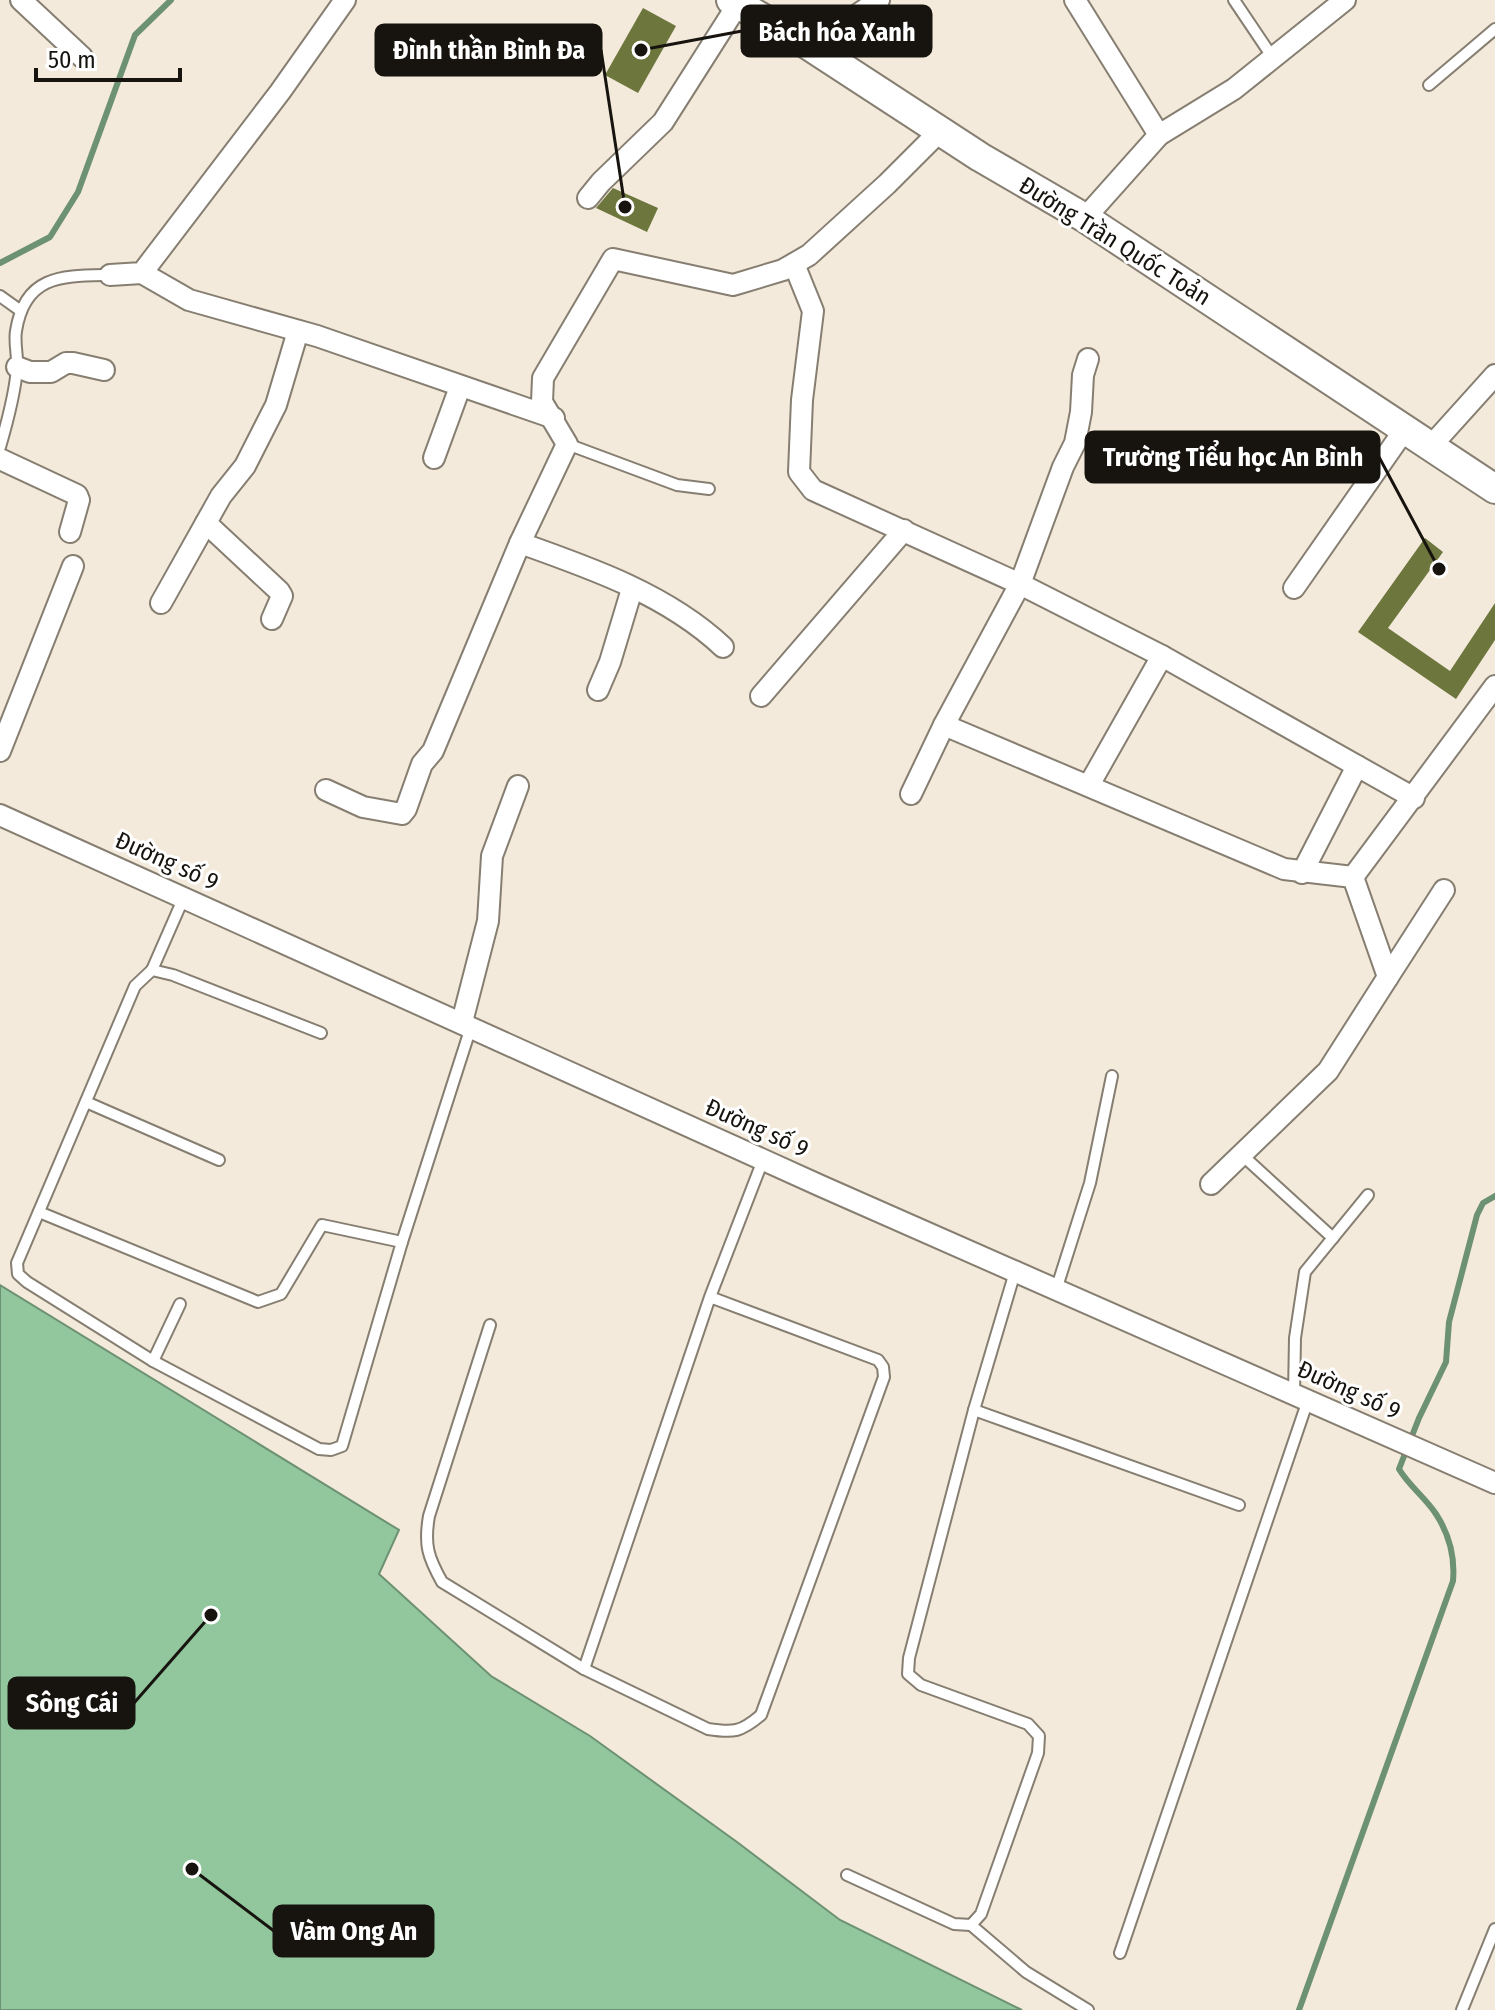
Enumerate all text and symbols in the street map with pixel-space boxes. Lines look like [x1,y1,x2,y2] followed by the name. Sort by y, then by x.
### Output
[742,6,931,56] callout: Bách hóa Xanh
[758,17,916,48] text: Bách hóa Xanh
[376,25,601,75] callout: Đình thần Bình Đa
[36,32,180,82] scale bar
[393,34,585,66] text: Đình thần Bình Đa
[48,46,96,74] text: 50 m
[1014,171,1216,311] street label: Đường Trần Quốc Toản
[1086,432,1379,482] callout: Trường Tiểu học An Bình
[1103,440,1363,473] text: Trường Tiểu học An Bình
[111,826,223,896] street label: Đường số 9
[701,1093,813,1163] street label: Đường số 9
[1293,1355,1405,1425] street label: Đường số 9
[9,1678,134,1728] callout: Sông Cái
[26,1688,118,1719] text: Sông Cái
[274,1906,433,1956] callout: Vàm Ong An
[290,1916,417,1947] text: Vàm Ong An

